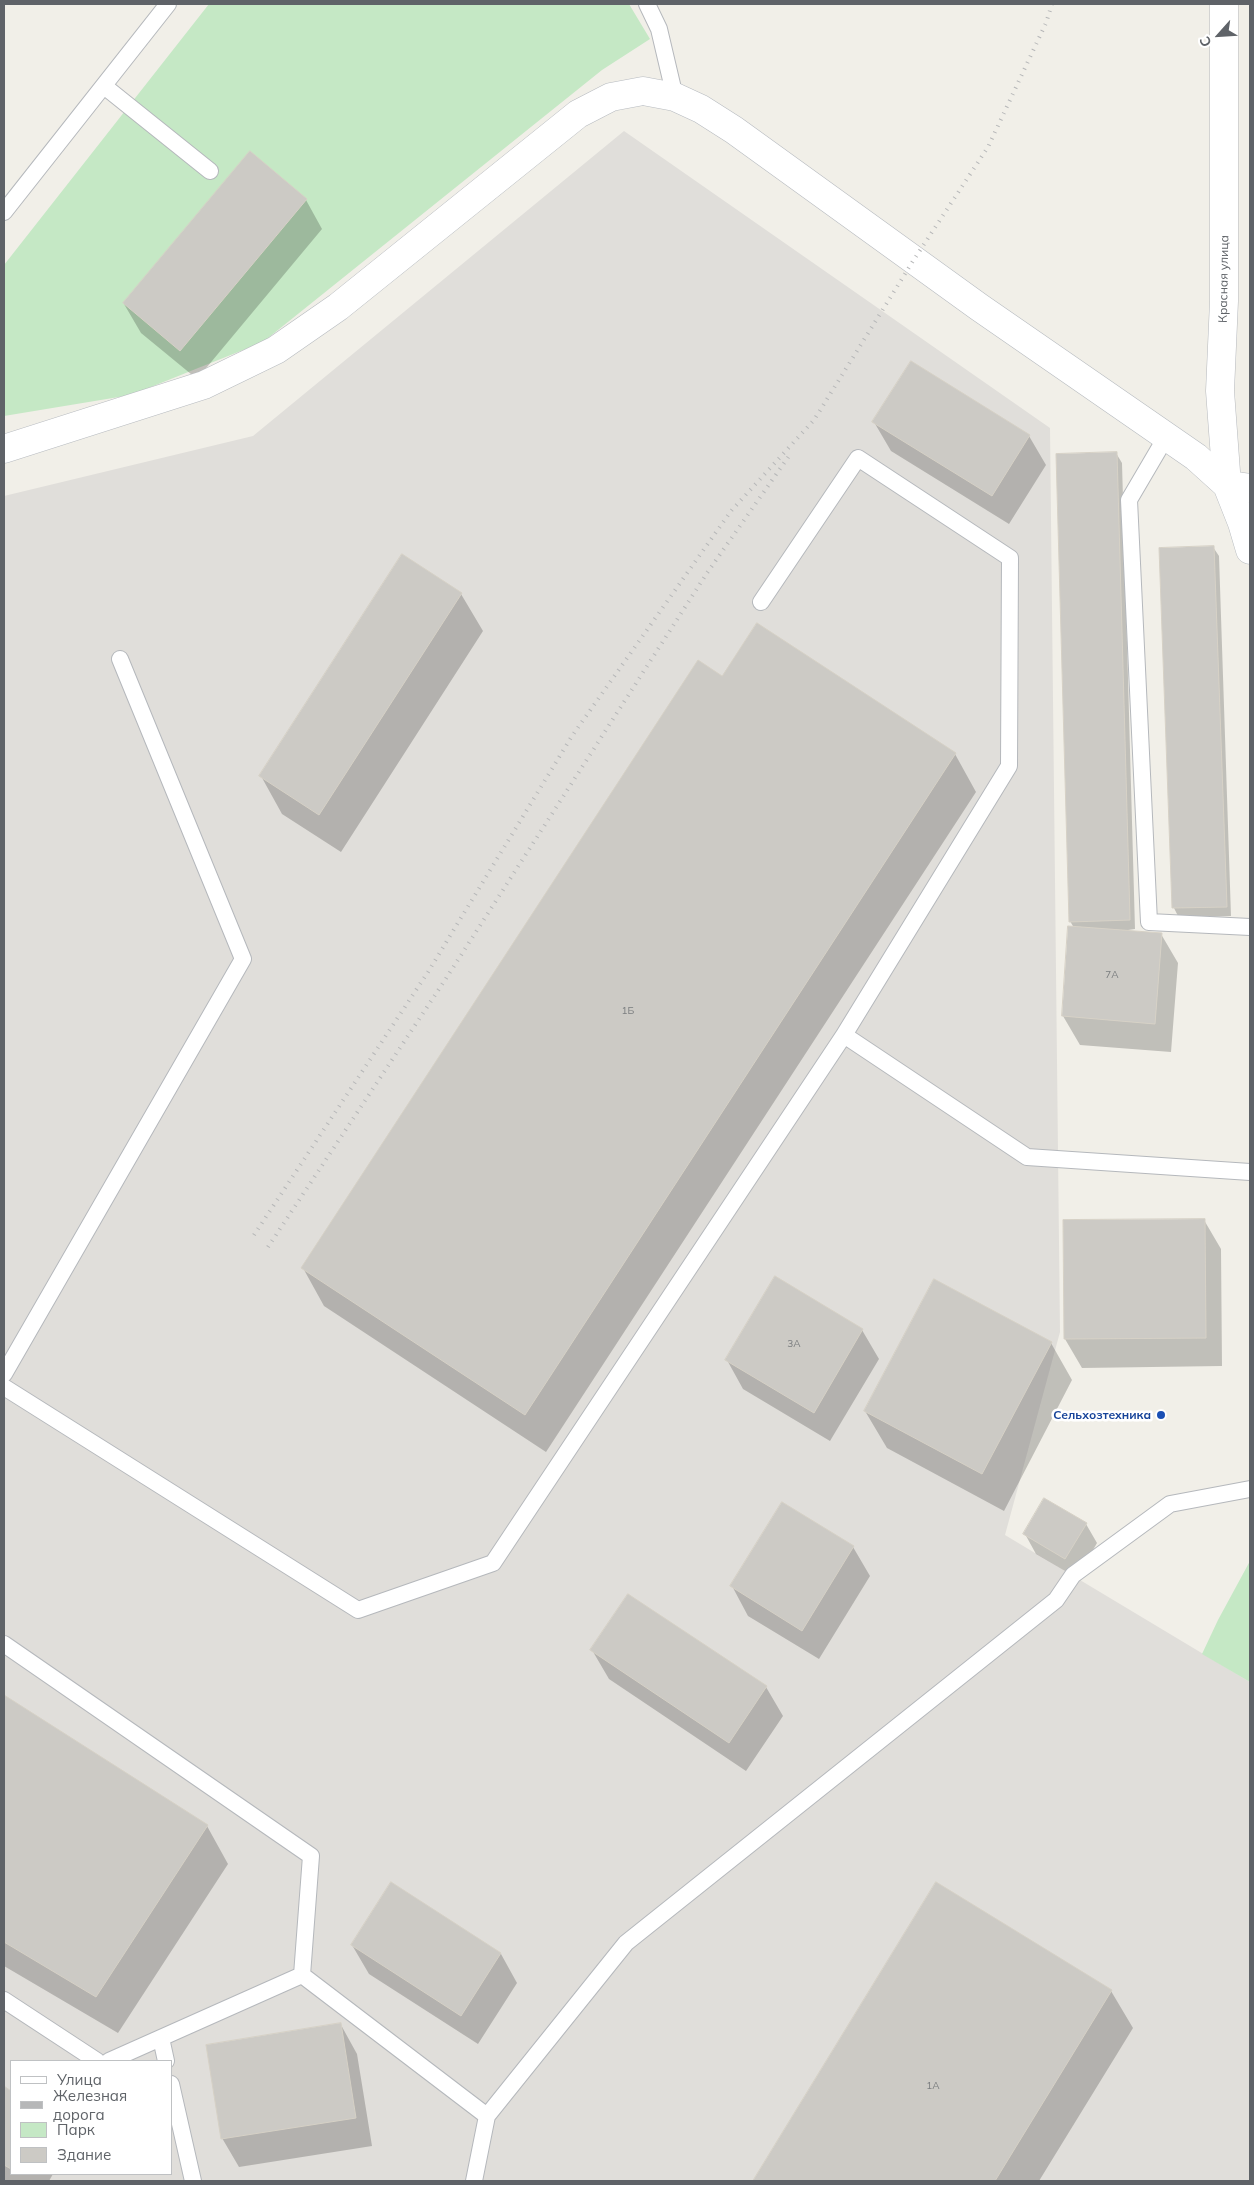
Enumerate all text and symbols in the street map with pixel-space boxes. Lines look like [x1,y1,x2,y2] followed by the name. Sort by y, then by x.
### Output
[1194,10,1244,60] north arrow
[1195,33,1216,50] text: С
[1216,235,1232,323] street label: Красная улица
[1105,969,1119,981] house number: 7А
[622,1005,634,1017] house number: 1Б
[787,1338,801,1350] house number: 3А
[1053,1408,1151,1422] place label: Сельхозтехника
[1155,1409,1167,1421] marker: Сельхозтехника
[10,2060,172,2175] legend
[57,2070,102,2089] text: Улица
[926,2080,940,2092] house number: 1А
[53,2086,127,2124] text: Железная дорога
[57,2120,95,2139] text: Парк
[57,2145,111,2164] text: Здание

